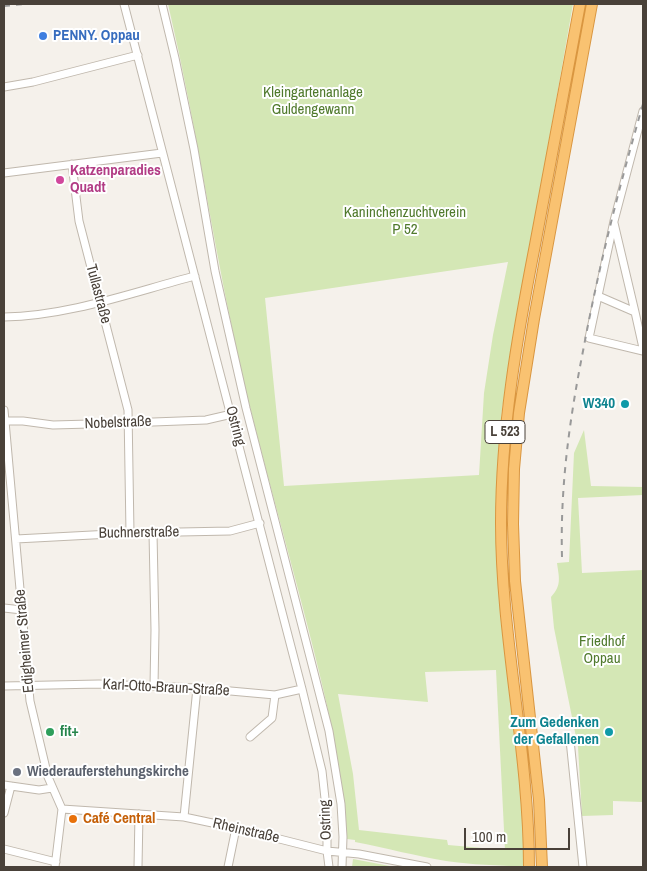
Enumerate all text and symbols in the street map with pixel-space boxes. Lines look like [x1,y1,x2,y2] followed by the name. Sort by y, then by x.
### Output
[53,27,140,45] place label: PENNY. Oppau
[37,30,49,42] marker: PENNY. Oppau
[263,84,363,119] park label: Kleingartenanlage Guldengewann
[70,162,161,197] place label: Katzenparadies Quadt
[54,174,66,186] marker: Katzenparadies Quadt
[344,204,466,239] park label: Kaninchenzuchtverein P 52
[81,262,115,326] street label: Tullastraße
[583,395,615,413] place label: W340
[619,398,631,410] marker: W340
[221,404,249,448] street label: Ostring
[84,413,152,433] street label: Nobelstraße
[485,421,525,444] road number: L 523
[99,523,179,543] street label: Buchnerstraße
[12,588,38,694] street label: Edigheimer Straße
[579,633,625,668] park label: Friedhof Oppau
[102,676,230,700] street label: Karl-Otto-Braun-Straße
[510,714,599,749] place label: Zum Gedenken der Gefallenen
[60,723,79,741] place label: fit+
[44,726,56,738] marker: fit+
[603,726,615,738] marker: Zum Gedenken der Gefallenen
[27,763,189,781] place label: Wiederauferstehungskirche
[11,766,23,778] marker: Wiederauferstehungskirche
[316,800,336,840] street label: Ostring
[83,810,155,828] place label: Café Central
[67,813,79,825] marker: Café Central
[211,815,281,847] street label: Rheinstraße
[467,818,573,850] scale bar
[472,826,506,847] text: 100 m

